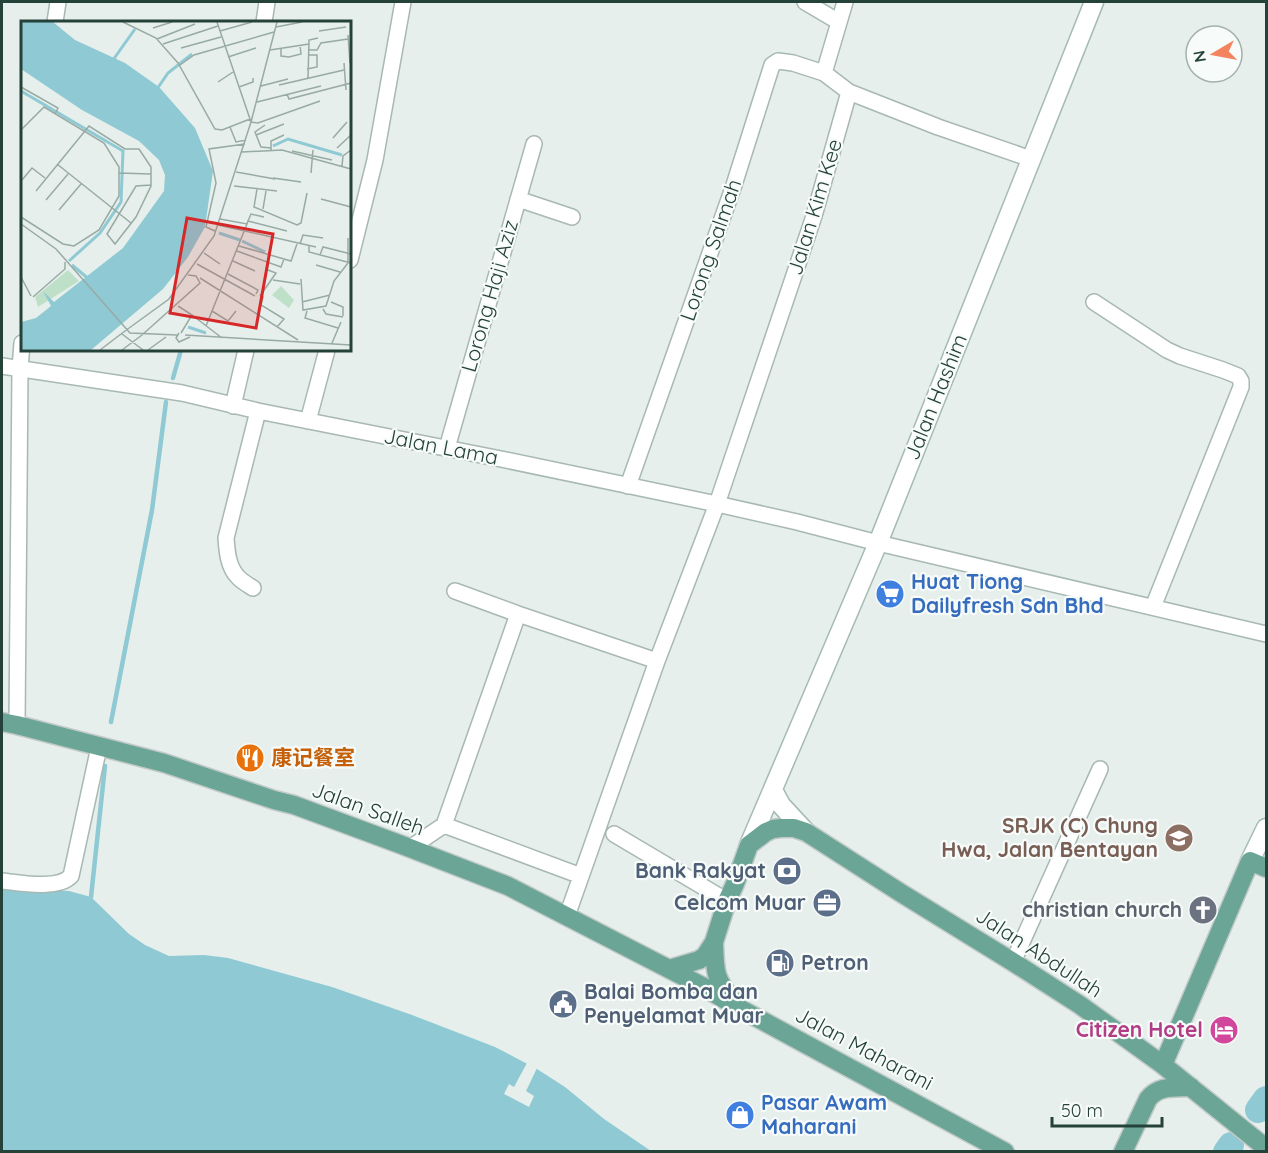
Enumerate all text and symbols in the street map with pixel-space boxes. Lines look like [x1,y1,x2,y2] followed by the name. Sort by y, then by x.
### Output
[21,21,351,351] inset map
[1184,24,1244,84] north arrow
[1188,49,1210,64] text: N
[781,135,847,278] street label: Jalan Kim Kee
[674,175,746,324] street label: Lorong Salmah
[455,217,523,375] street label: Lorong Haji Aziz
[898,330,972,463] street label: Jalan Hashim
[382,422,501,470] street label: Jalan Lama
[911,568,1104,618] place label: Huat Tiong Dailyfresh Sdn Bhd
[874,578,906,610] supermarket icon: Huat Tiong Dailyfresh Sdn Bhd
[234,742,266,774] restaurant icon: 康记餐室
[271,744,355,770] place label: 康记餐室
[308,776,428,840] street label: Jalan Salleh
[941,812,1158,862] place label: SRJK (C) Chung Hwa, Jalan Bentayan
[1163,822,1195,854] school or university icon: SRJK (C) Chung Hwa, Jalan Bentayan
[771,855,803,887] bank icon: Bank Rakyat
[635,857,766,883] place label: Bank Rakyat
[811,887,843,919] office icon: Celcom Muar
[674,889,806,915] place label: Celcom Muar
[1187,894,1219,926] church icon: christian church
[1022,896,1182,922] place label: christian church
[971,902,1108,1003] street label: Jalan Abdullah
[764,947,796,979] fuel station icon: Petron
[801,949,869,975] place label: Petron
[584,978,764,1028] place label: Balai Bomba dan Penyelamat Muar
[547,988,579,1020] public building icon: Balai Bomba dan Penyelamat Muar
[791,1001,938,1095] street label: Jalan Maharani
[1208,1014,1240,1046] hotel icon: Citizen Hotel
[1076,1016,1203,1042] place label: Citizen Hotel
[761,1089,887,1139] place label: Pasar Awam Maharani
[1052,1090,1162,1128] scale bar
[724,1099,756,1131] shop icon: Pasar Awam Maharani
[1061,1099,1103,1122] text: 50 m

